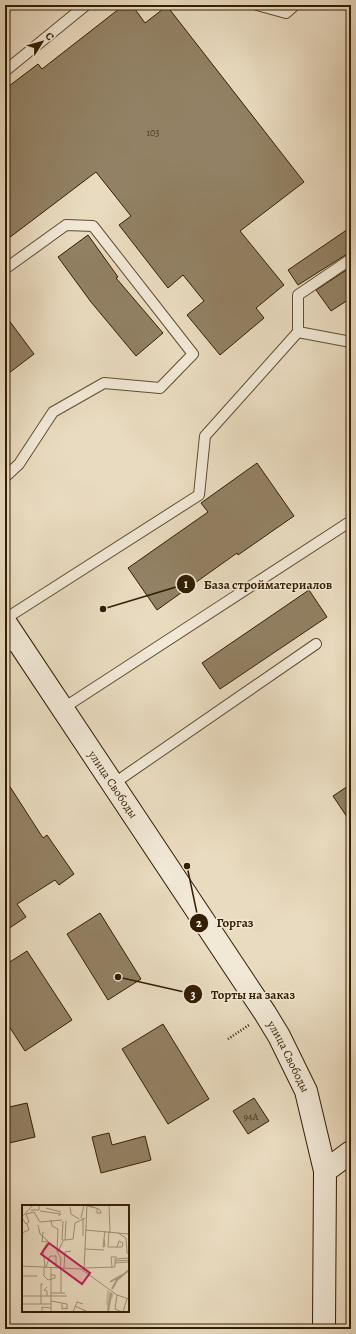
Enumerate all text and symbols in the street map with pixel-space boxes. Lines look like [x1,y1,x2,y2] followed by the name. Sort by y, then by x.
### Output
[22,22,62,62] north arrow
[42,29,58,44] text: С
[147,126,159,139] house number: 103
[176,571,340,596] callout: База стройматериалов
[184,576,189,592] text: 1
[204,576,333,593] text: База стройматериалов
[84,746,141,821] street label: улица Свободы
[189,910,262,935] callout: Горгаз
[216,914,254,931] text: Горгаз
[196,915,202,931] text: 2
[183,982,303,1007] callout: Торты на заказ
[211,986,295,1003] text: Торты на заказ
[190,987,196,1003] text: 3
[263,1017,313,1095] street label: улица Свободы
[244,1110,259,1123] house number: 94А
[22,1205,129,1312] inset map

